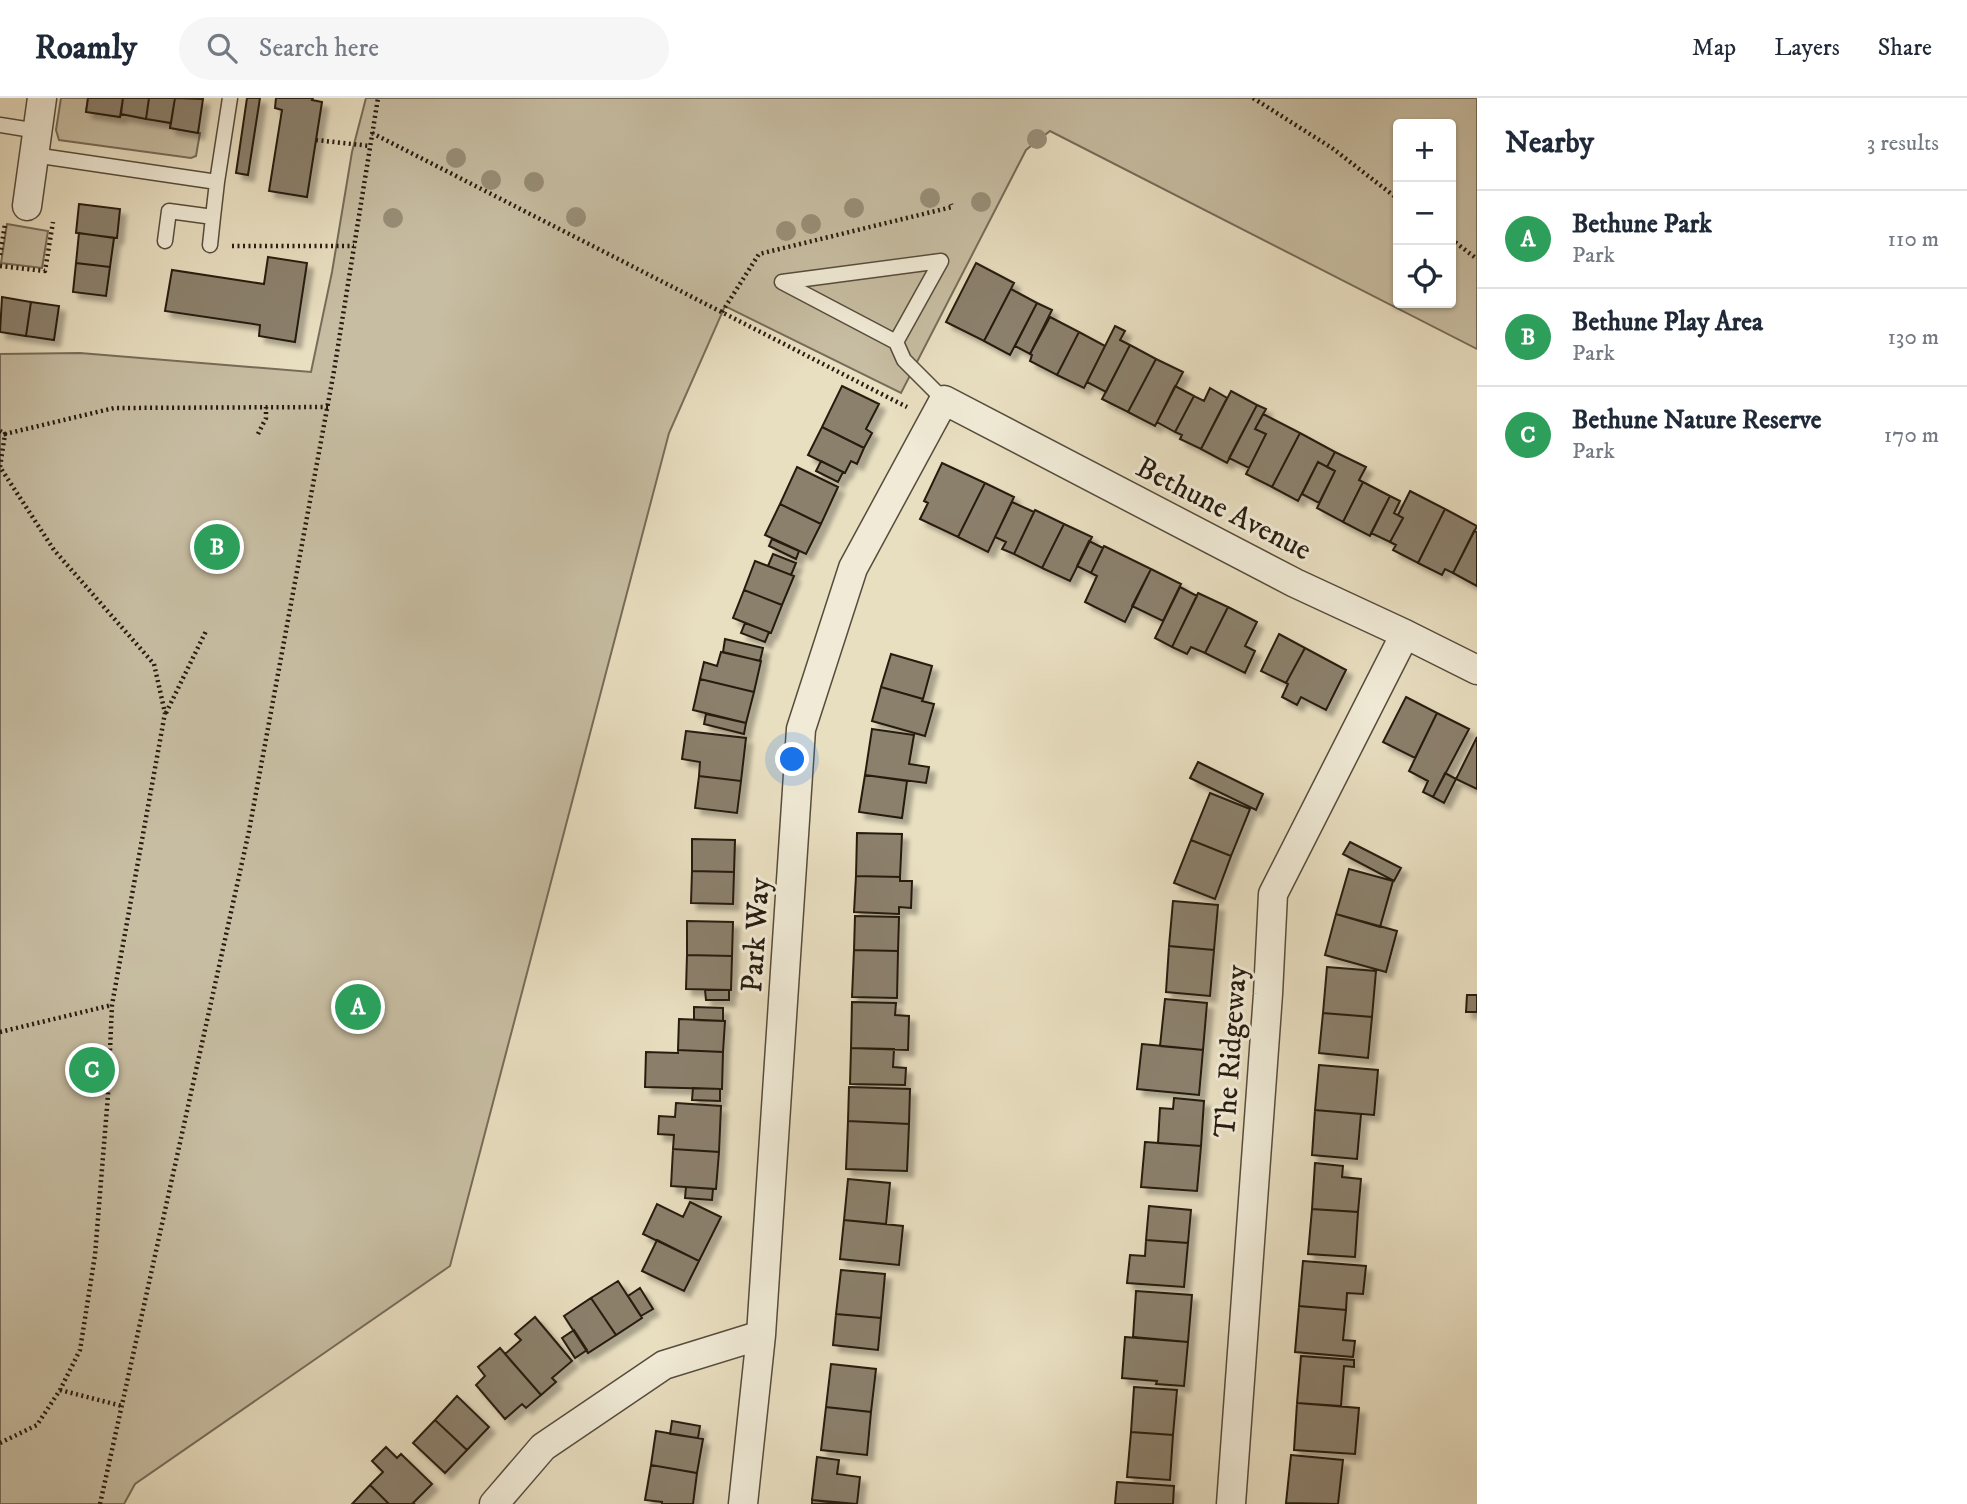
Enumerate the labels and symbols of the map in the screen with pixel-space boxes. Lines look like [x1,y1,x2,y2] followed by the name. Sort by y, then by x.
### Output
[1129,449,1317,569] street label: Bethune Avenue
[194,521,240,573] pin: B
[775,742,809,776] your location
[734,876,779,994] street label: Park Way
[1207,963,1256,1139] street label: The Ridgeway
[335,981,381,1033] pin: A
[69,1044,115,1096] pin: C

